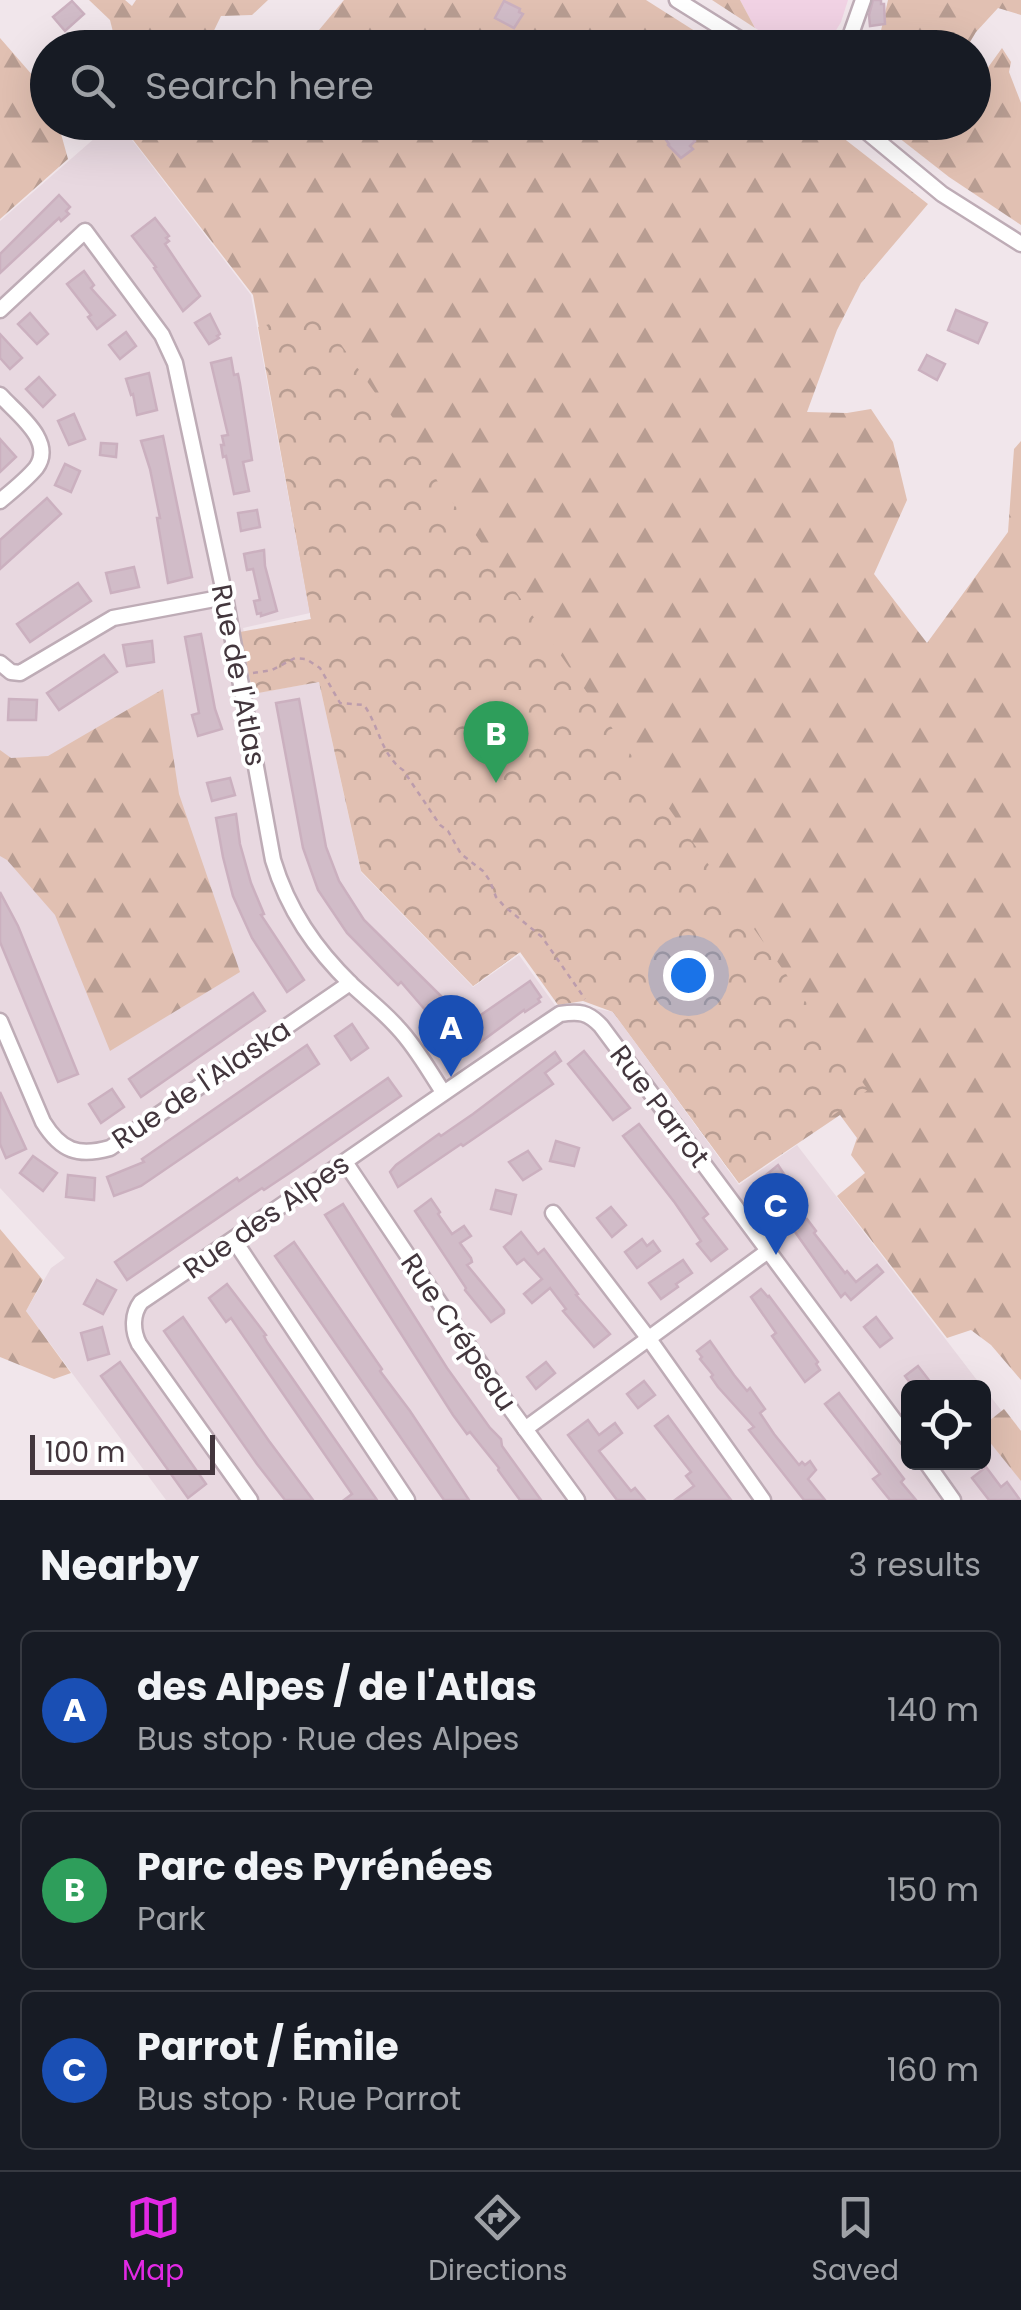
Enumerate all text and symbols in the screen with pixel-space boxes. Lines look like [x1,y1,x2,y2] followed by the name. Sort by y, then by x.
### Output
[30,30,991,140] search box
[65,58,120,113] icon: search
[145,59,374,112] text: Search here
[202,581,275,769] street label: Rue de l'Atlas
[464,700,528,783] pin: B
[663,950,714,1001] your location
[418,994,484,1077] pin: A
[104,1010,298,1159] street label: Rue de l'Alaska
[601,1037,718,1176] street label: Rue Parrot
[175,1145,357,1288] street label: Rue des Alpes
[744,1172,808,1255] pin: C
[391,1246,526,1419] street label: Rue Crépeau
[901,1380,991,1470] map controls
[901,1380,991,1470] button: locate
[30,1430,215,1474] scale bar
[45,1433,125,1472] text: 100 m
[40,1536,199,1595] text: Nearby
[848,1542,981,1587] text: 3 results
[137,1660,537,1713] text: des Alpes / de l'Atlas
[63,1687,86,1732] text: A
[887,1687,979,1732] text: 140 m
[137,1716,519,1761] text: Bus stop · Rue des Alpes
[137,1840,493,1893] text: Parc des Pyrénées
[64,1867,85,1912] text: B
[887,1867,979,1912] text: 150 m
[137,1896,206,1941] text: Park
[137,2020,399,2073] text: Parrot / Émile
[62,2047,87,2092] text: C
[887,2047,979,2092] text: 160 m
[137,2076,461,2121] text: Bus stop · Rue Parrot
[122,2190,184,2292] tab: Map
[428,2190,567,2292] tab: Directions
[812,2190,899,2292] tab: Saved

